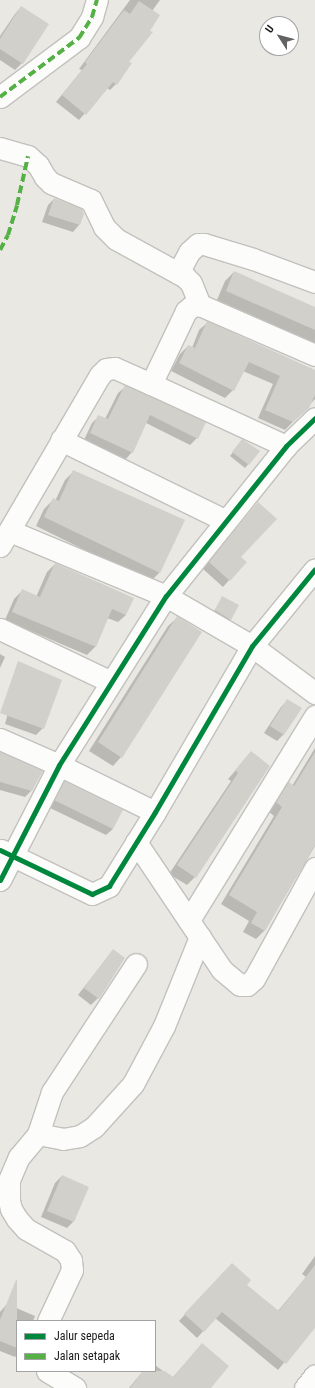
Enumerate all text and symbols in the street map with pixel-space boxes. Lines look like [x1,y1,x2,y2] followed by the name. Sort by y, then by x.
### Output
[259,16,299,56] north arrow
[263,23,277,36] text: U
[16,1320,156,1372] legend
[54,1329,115,1343] text: Jalur sepeda
[54,1349,120,1363] text: Jalan setapak

